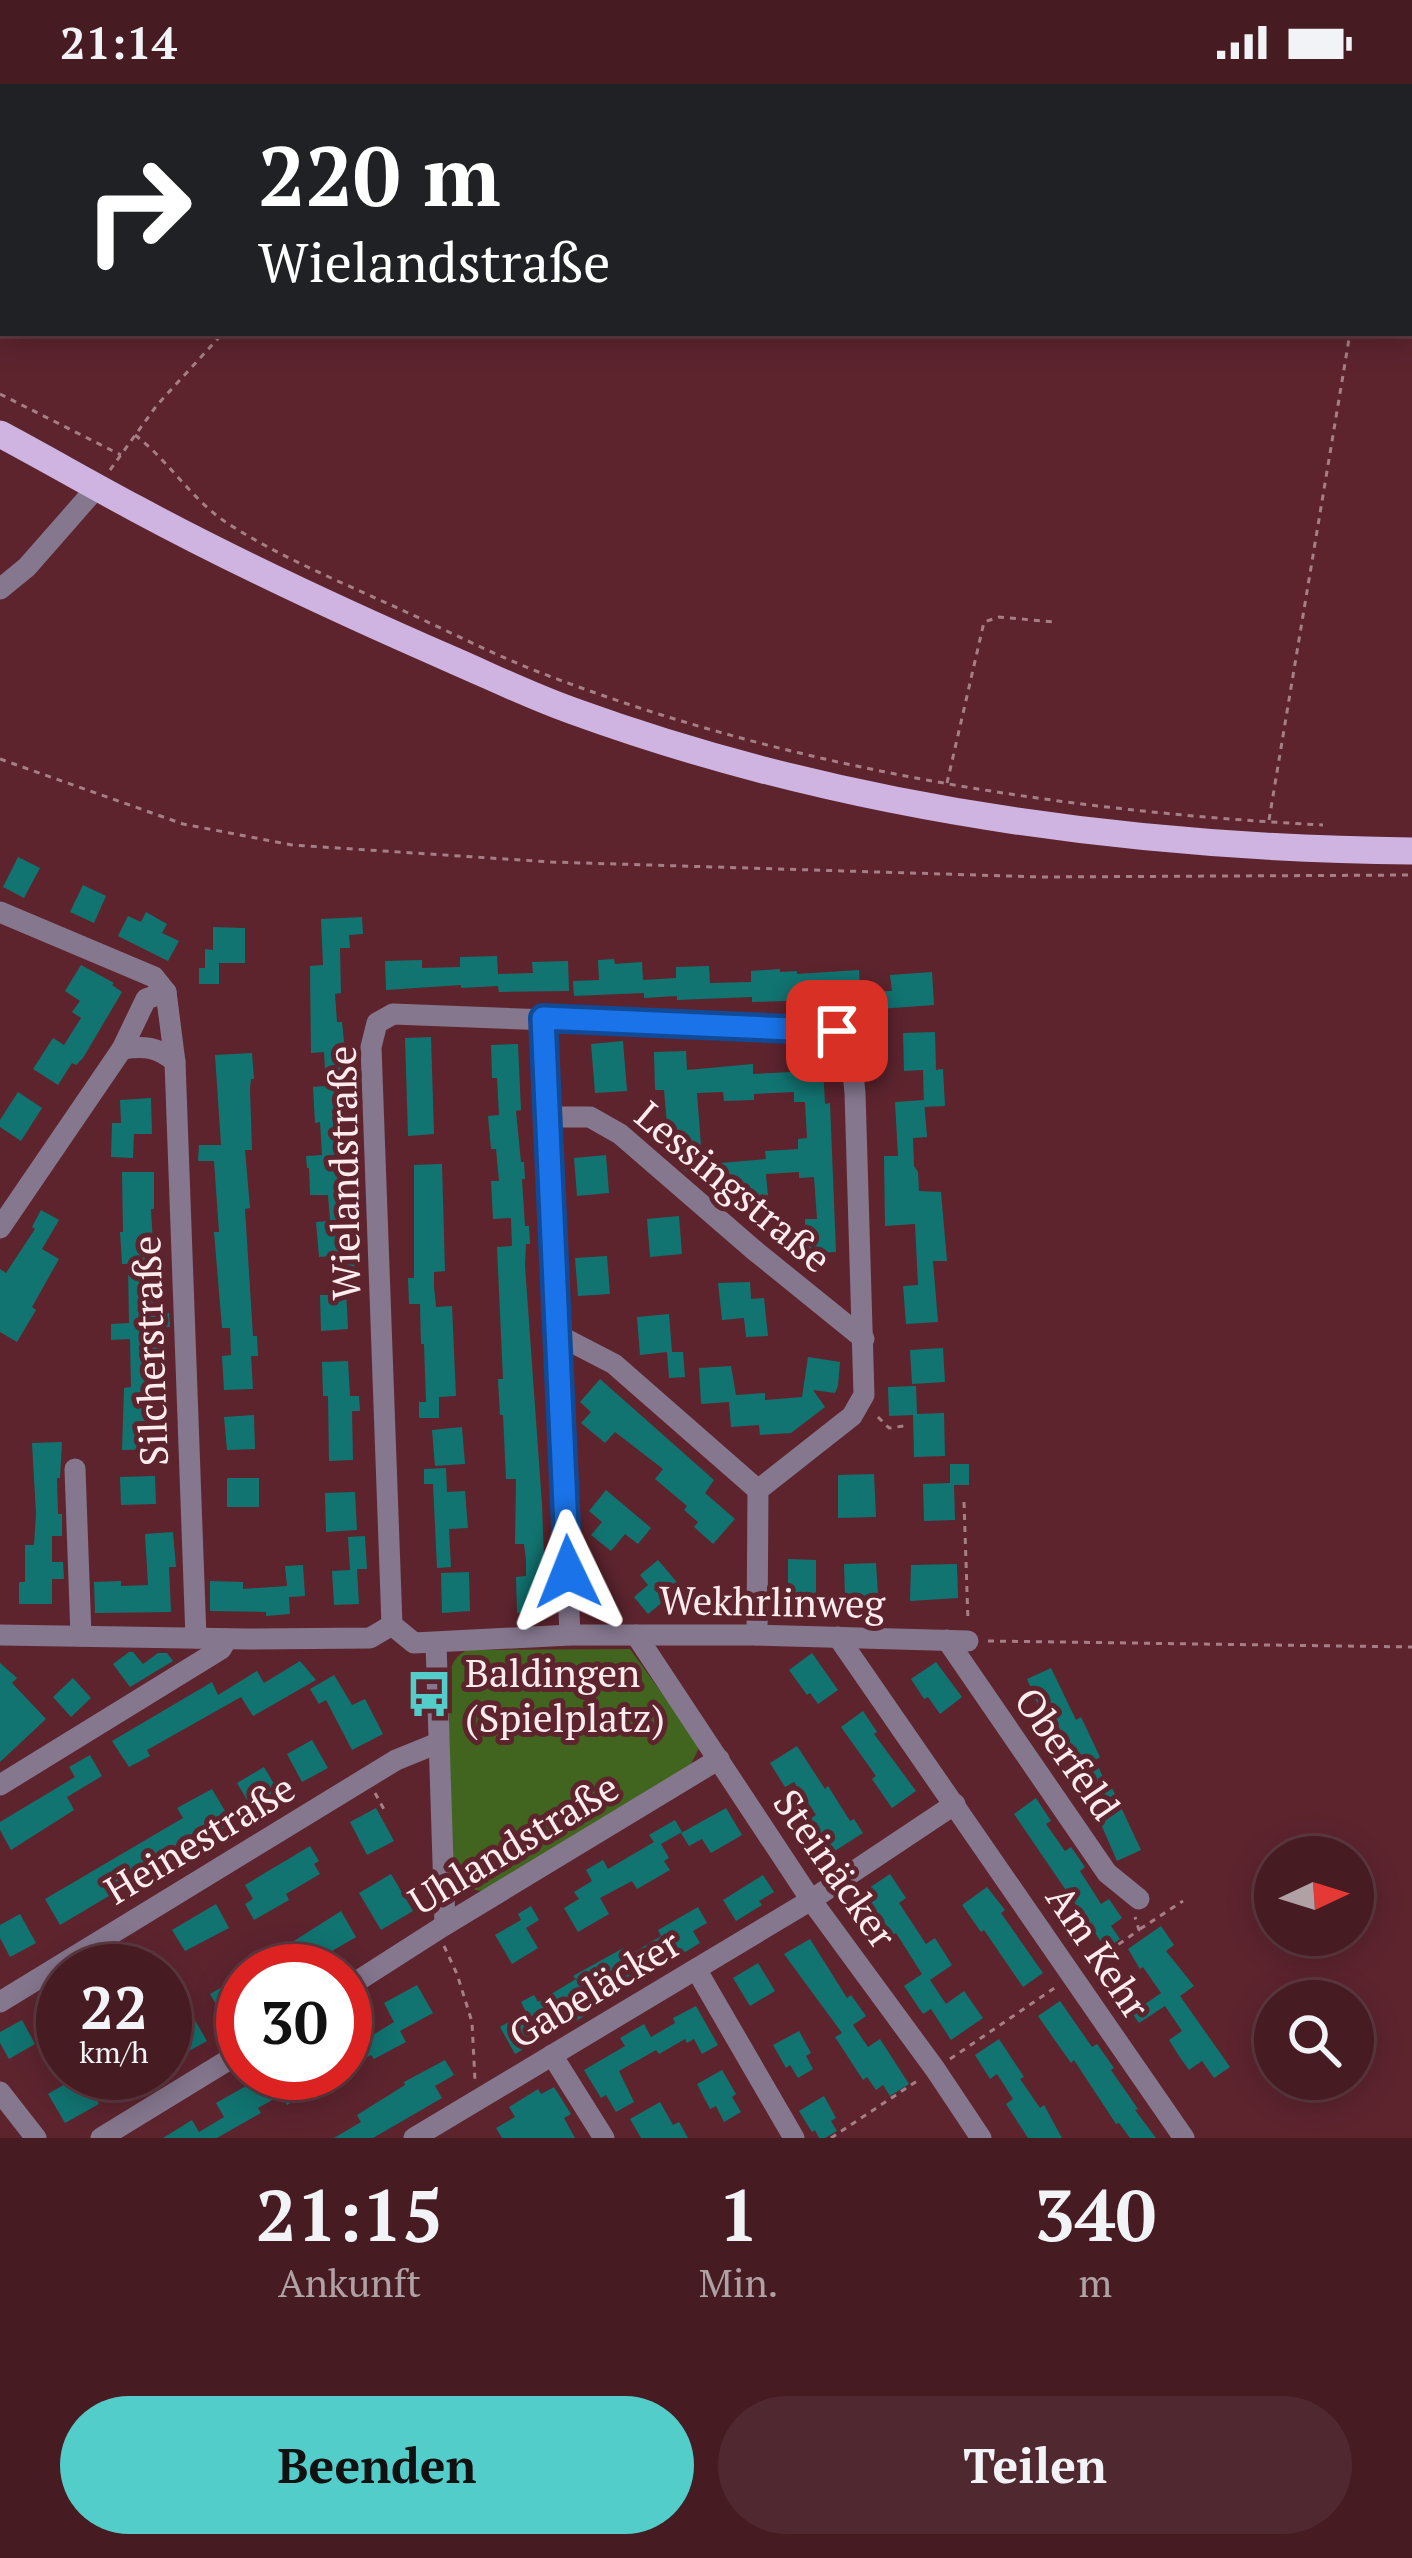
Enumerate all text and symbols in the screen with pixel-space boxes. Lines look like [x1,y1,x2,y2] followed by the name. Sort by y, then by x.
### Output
[60,12,177,72] text: 21:14
[258,119,501,230] text: 220 m
[60,132,216,288] icon: right
[258,226,610,297] text: Wielandstraße
[786,980,888,1082] pin
[804,998,870,1064] icon: arrive
[315,1045,371,1301] street label: Wielandstraße
[625,1089,843,1283] street label: Lessingstraße
[119,1235,179,1467] street label: Silcherstraße
[505,1509,631,1635] position arrow
[658,1573,886,1629] street label: Wekhrlinweg
[465,1646,665,1743] place label: Baldingen (Spielplatz)
[404,1669,454,1719] bus stop icon: Baldingen (Spielplatz)
[1004,1677,1132,1829] street label: Oberfeld
[399,1760,627,1926] street label: Uhlandstraße
[94,1761,304,1915] street label: Heinestraße
[763,1779,910,1957] street label: Steinäcker
[1254,1836,1374,1956] north arrow
[1254,1836,1374,2100] map controls
[1035,1874,1163,2028] street label: Am Kehr
[499,1916,689,2060] street label: Gabeläcker
[216,1944,372,2100] speed limit sign: 30
[80,1967,148,2046] text: 22
[1254,1980,1374,2100] button: search
[79,2032,149,2072] text: km/h
[256,2166,443,2262] text: 21:15
[718,2166,759,2262] text: 1
[1034,2166,1156,2262] text: 340
[278,2256,421,2308] text: Ankunft
[699,2256,778,2308] text: Min.
[1078,2256,1112,2308] text: m
[60,2396,694,2534] button: Beenden
[718,2396,1352,2534] button: Teilen

